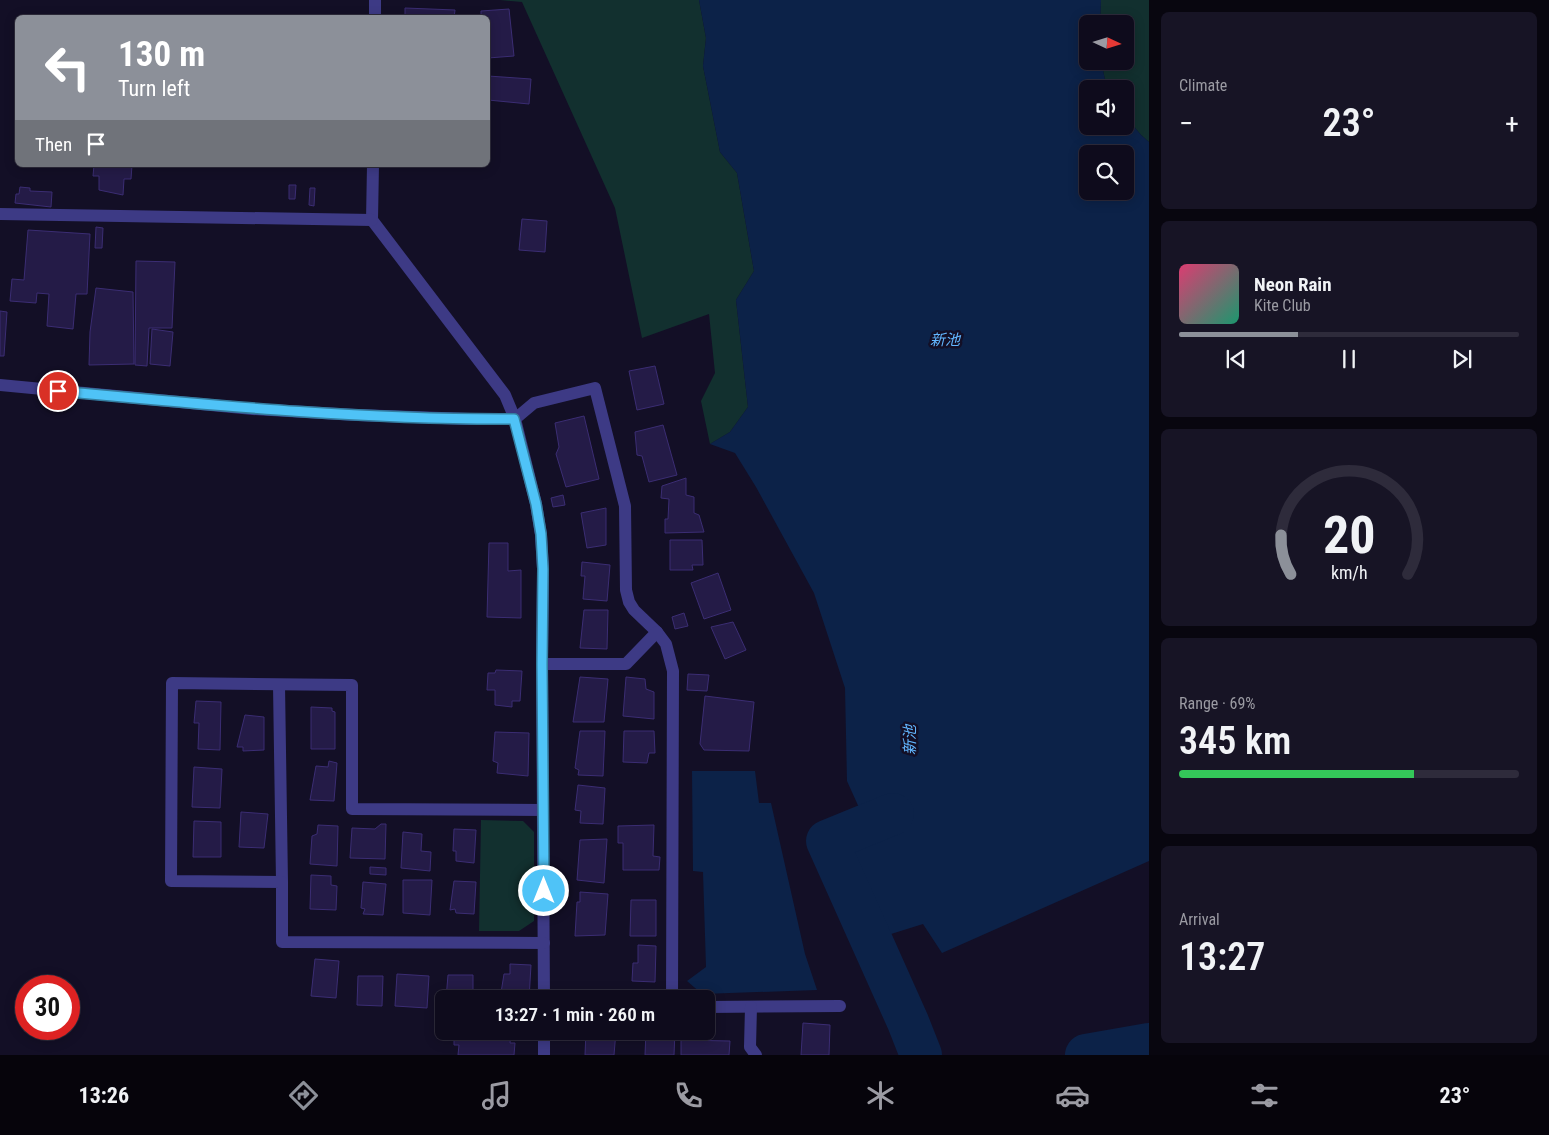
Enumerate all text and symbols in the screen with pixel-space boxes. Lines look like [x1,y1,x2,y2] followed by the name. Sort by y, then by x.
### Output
[1079,15,1134,70] north arrow
[1079,15,1134,200] map controls
[118,34,205,75] text: 130 m
[35,35,100,100] icon: left
[118,76,190,101] text: Turn left
[1179,76,1227,95] text: Climate
[1079,80,1134,135] button: sound
[1323,101,1375,145] text: 23°
[1179,107,1193,140] text: −
[1505,107,1519,140] text: +
[82,130,110,158] icon: arrive
[35,133,72,156] text: Then
[1079,145,1134,200] button: search
[1254,273,1332,296] text: Neon Rain
[1254,296,1311,315] text: Kite Club
[930,331,962,349] water label: 新池
[1222,345,1250,373] icon: previous
[1335,345,1363,373] icon: pause
[1448,345,1476,373] icon: next
[37,370,79,412] pin
[44,377,72,405] icon: arrive
[1323,505,1375,566] text: 20
[1331,562,1367,583] text: km/h
[1179,694,1255,713] text: Range · 69%
[1179,719,1291,763] text: 345 km
[901,723,919,755] water label: 新池
[517,864,569,916] position arrow
[1179,910,1220,929] text: Arrival
[1179,935,1265,979] text: 13:27
[15,975,80,1040] speed limit sign: 30
[495,1003,655,1026] text: 13:27 · 1 min · 260 m
[286,1078,321,1113] icon: directions
[479,1078,514,1113] icon: music
[671,1078,706,1113] icon: phone
[863,1078,898,1113] icon: climate
[1055,1078,1090,1113] icon: car
[1247,1078,1282,1113] icon: filters
[79,1083,129,1108] text: 13:26
[1440,1083,1470,1108] text: 23°

